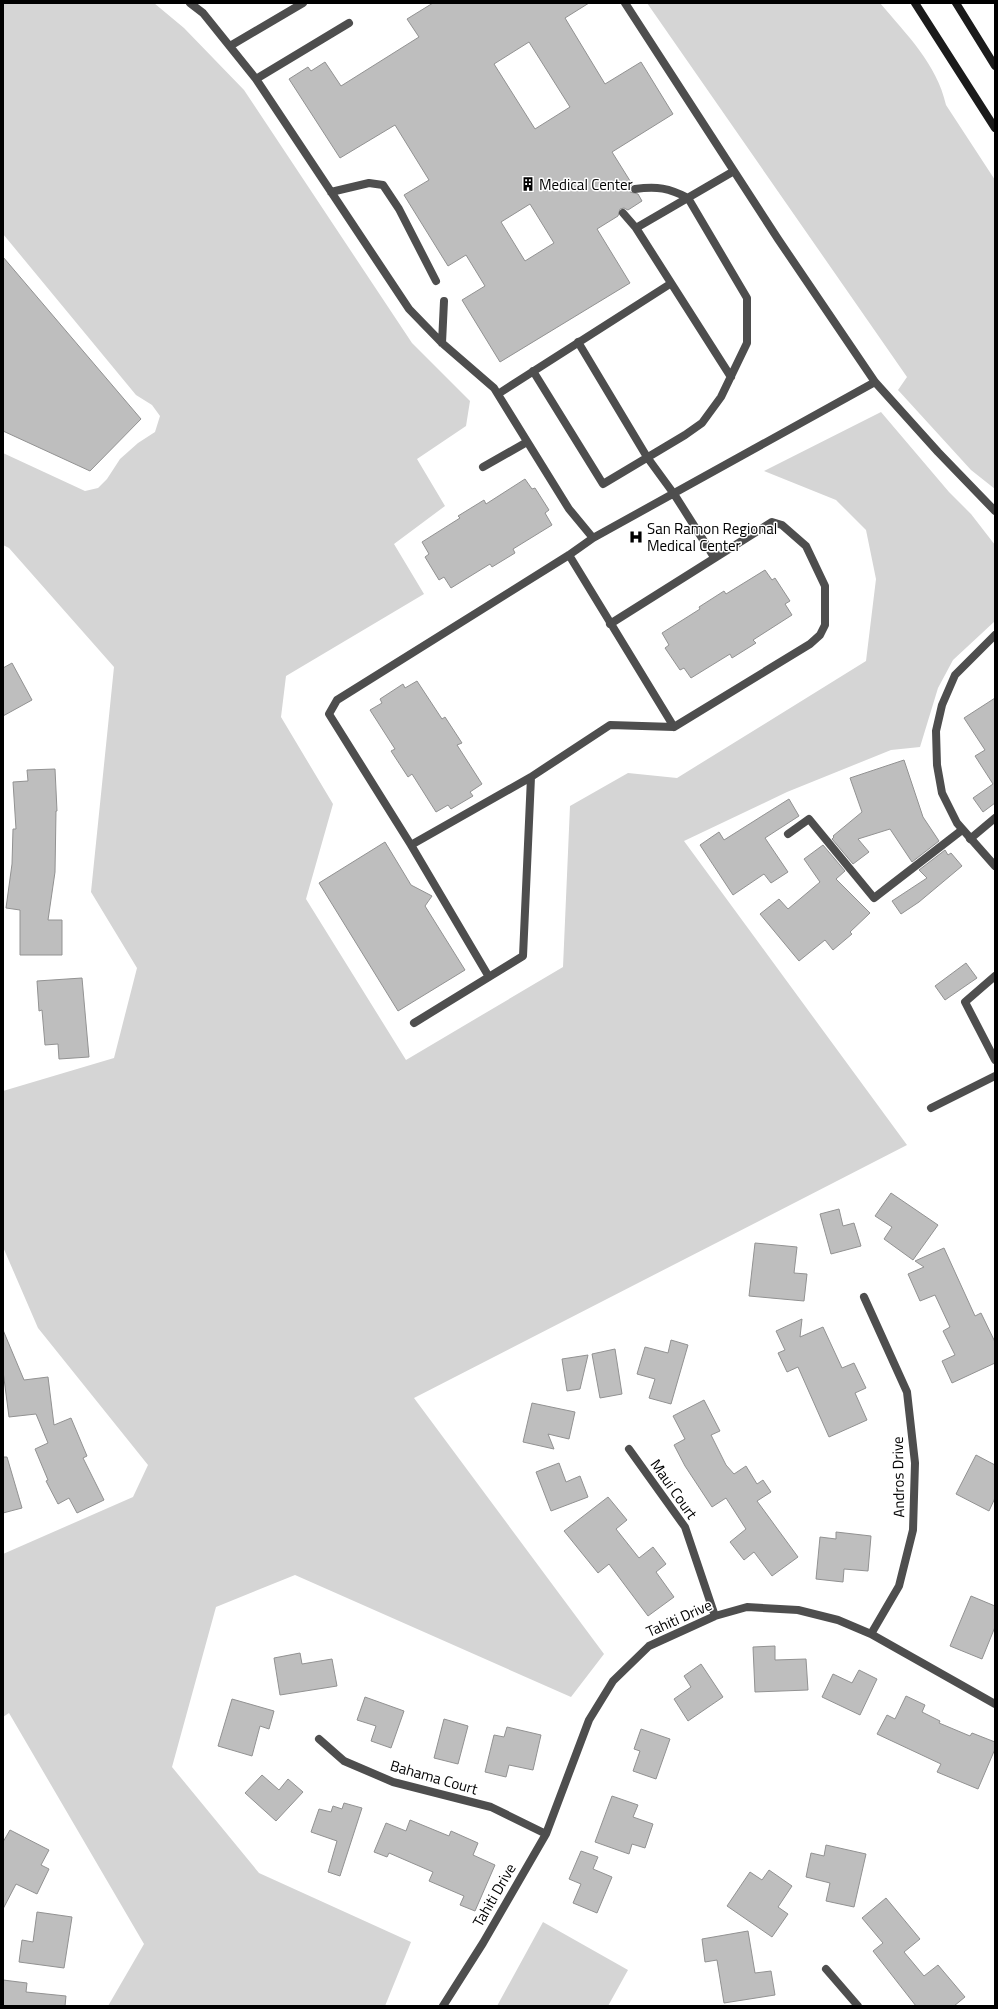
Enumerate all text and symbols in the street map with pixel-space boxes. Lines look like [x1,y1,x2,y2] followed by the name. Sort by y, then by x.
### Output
[539,173,633,196] place label: Medical Center
[520,176,536,192] building icon: Medical Center
[647,517,777,557] place label: San Ramon Regional Medical Center
[628,529,644,545] hospital icon: San Ramon Regional Medical Center
[886,1436,910,1518] street label: Andros Drive
[645,1454,704,1524] street label: Maui Court
[642,1593,716,1643] street label: Tahiti Drive
[388,1754,481,1801] street label: Bahama Court
[467,1859,521,1931] street label: Tahiti Drive

